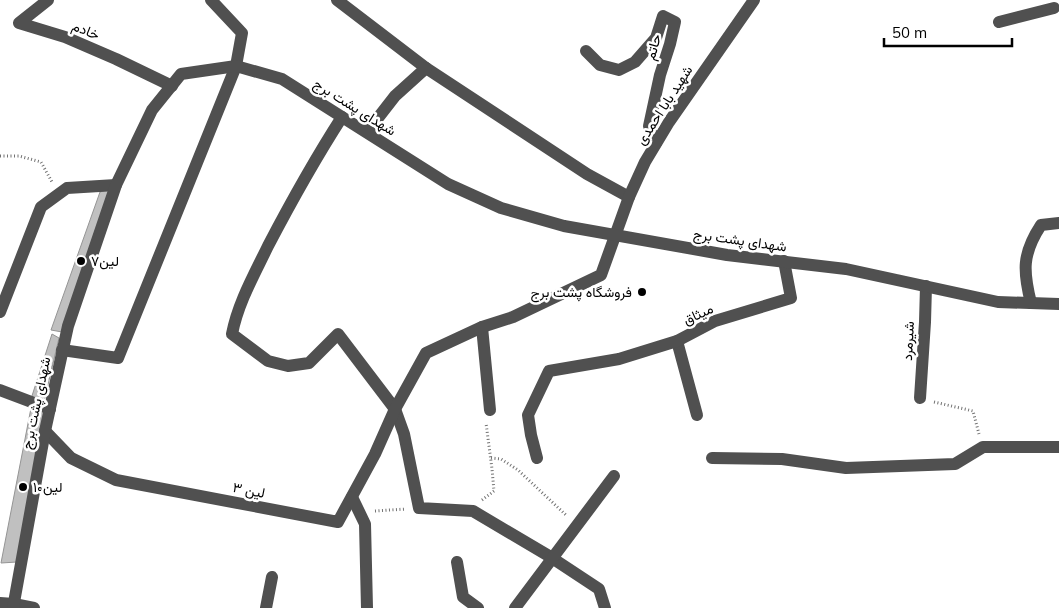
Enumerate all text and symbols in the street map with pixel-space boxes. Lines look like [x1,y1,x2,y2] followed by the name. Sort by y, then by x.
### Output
[884,15,1012,47] scale bar
[70,16,102,44] street label: خادم
[892,23,927,42] text: 50 m
[641,32,665,62] street label: حاتم
[632,62,696,148] street label: شهید بابا احمدی
[309,74,400,141] street label: شهدای پشت برج
[692,225,788,257] street label: شهدای پشت برج
[91,252,119,270] place label: لین۷
[75,255,87,267] marker: لین۷
[530,283,632,303] place label: فروشگاه پشت برج
[636,286,648,298] marker: فروشگاه پشت برج
[680,299,716,329] street label: میثاق
[898,321,918,361] street label: شیرمرد
[17,355,57,451] street label: شهدای پشت برج
[33,478,63,496] place label: لین۱۰
[231,478,267,502] street label: لین ۳
[17,481,29,493] marker: لین۱۰

